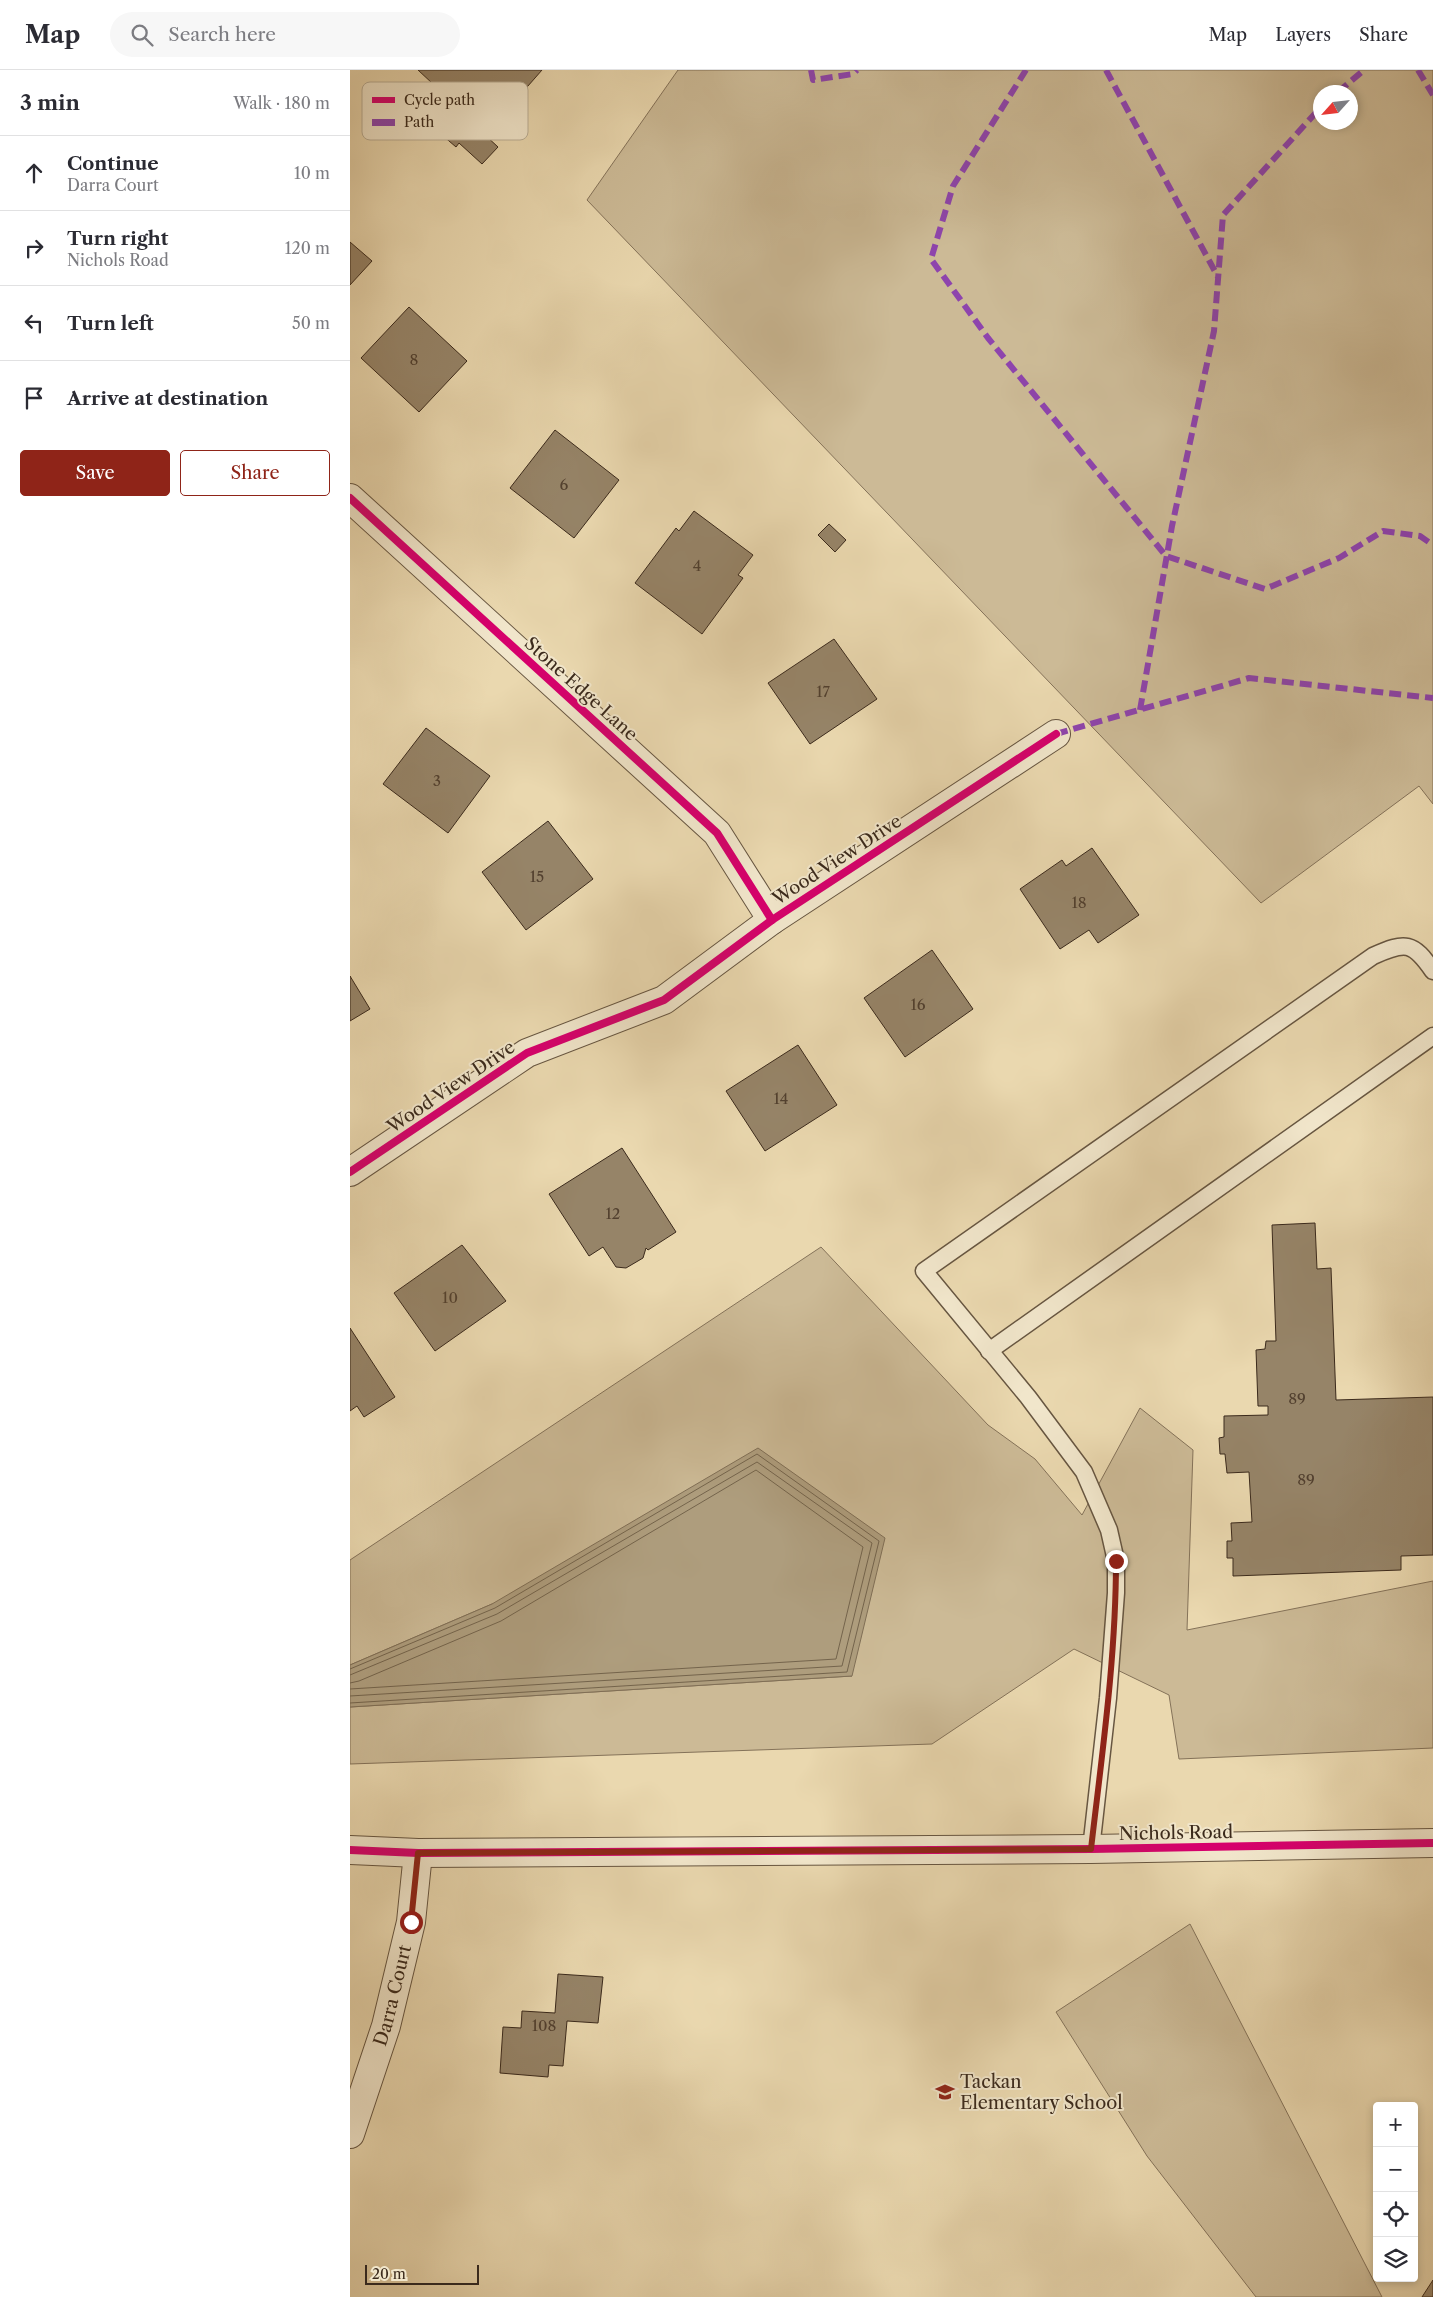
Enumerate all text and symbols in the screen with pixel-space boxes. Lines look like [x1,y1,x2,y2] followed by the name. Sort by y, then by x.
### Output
[110,12,460,57] search box
[25,20,80,49] text: Map
[128,21,156,49] icon: search
[168,23,276,46] text: Search here
[1209,24,1247,46] text: Map
[1275,24,1331,46] text: Layers
[1359,24,1408,46] text: Share
[362,82,528,140] legend
[1313,85,1358,130] north arrow
[20,90,80,115] text: 3 min
[404,91,475,109] text: Cycle path
[233,93,330,113] text: Walk · 180 m
[404,113,434,131] text: Path
[67,152,159,175] text: Continue
[20,159,48,187] icon: ahead
[294,163,330,183] text: 10 m
[67,175,159,195] text: Darra Court
[67,227,168,250] text: Turn right
[20,234,48,262] icon: right
[285,238,330,258] text: 120 m
[67,250,169,270] text: Nichols Road
[20,309,48,337] icon: left
[67,312,154,335] text: Turn left
[292,313,330,333] text: 50 m
[410,350,419,369] house number: 8
[20,384,48,412] icon: arrive
[67,387,268,410] text: Arrive at destination
[20,450,170,496] button: Save
[180,450,330,496] button: Share
[560,475,569,494] house number: 6
[693,556,701,575] house number: 4
[520,632,642,746] street label: Stone Edge Lane
[816,682,830,701] house number: 17
[433,771,441,790] house number: 3
[767,810,906,910] street label: Wood View Drive
[530,867,544,886] house number: 15
[1071,893,1087,912] house number: 18
[910,995,926,1014] house number: 16
[382,1036,519,1138] street label: Wood View Drive
[774,1089,788,1108] house number: 14
[606,1204,620,1223] house number: 12
[442,1288,458,1307] house number: 10
[1288,1389,1306,1408] house number: 89
[1297,1470,1315,1489] house number: 89
[1105,1550,1128,1573] route end
[1119,1821,1233,1845] street label: Nichols Road
[400,1911,423,1934] route start
[369,1942,416,2049] street label: Darra Court
[532,2016,556,2035] house number: 108
[960,2071,1123,2114] place label: Tackan Elementary School
[934,2081,956,2103] school or university icon: Tackan Elementary School
[1373,2102,1418,2282] map controls
[1373,2102,1418,2147] button: +
[1373,2147,1418,2192] button: −
[1373,2192,1418,2237] button: locate
[1373,2237,1418,2282] button: layers
[365,2262,479,2285] scale bar
[372,2265,406,2283] text: 20 m

